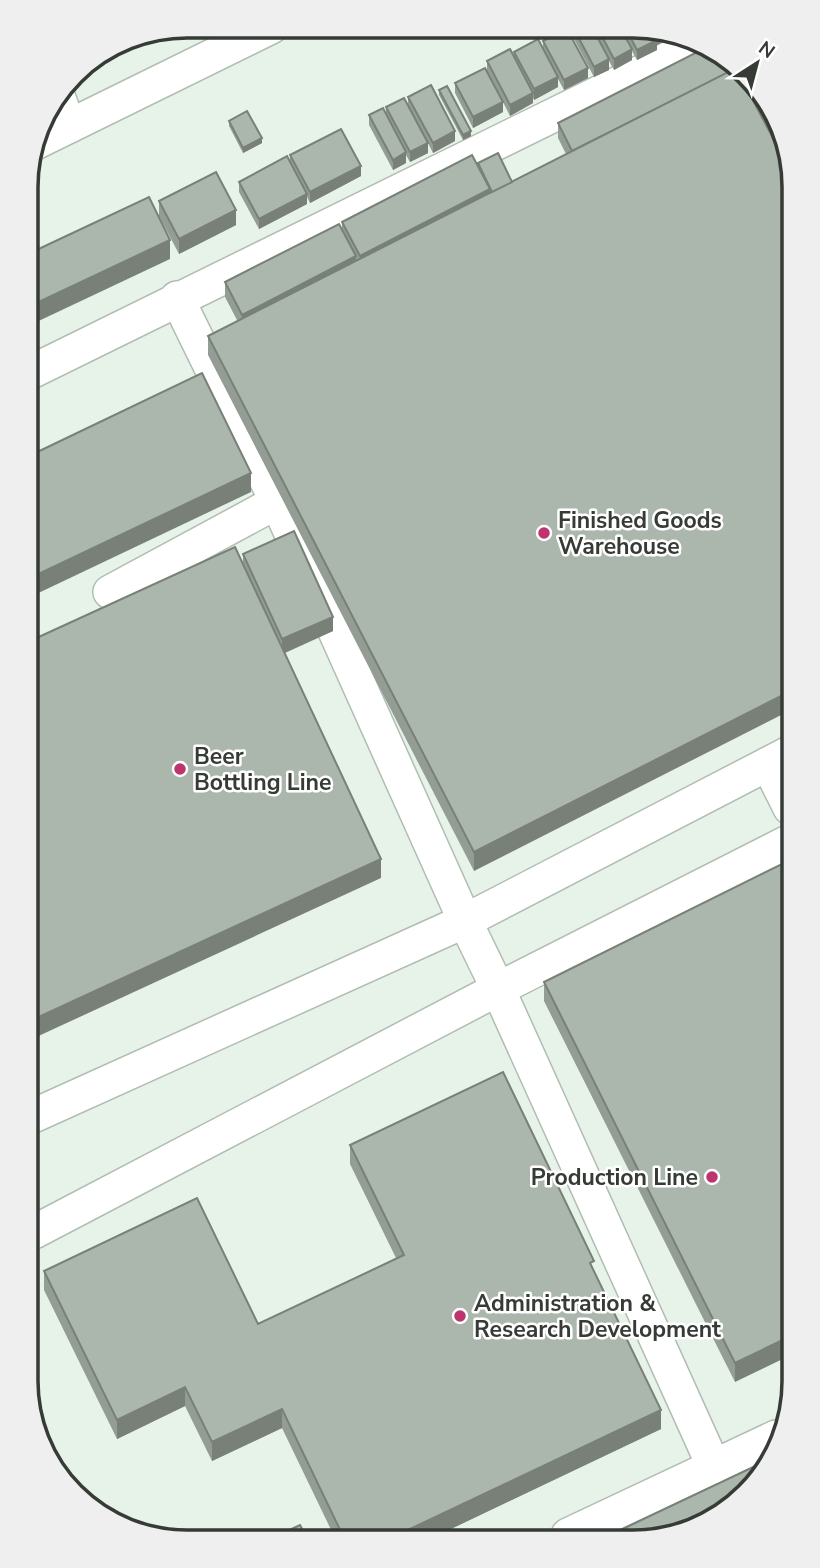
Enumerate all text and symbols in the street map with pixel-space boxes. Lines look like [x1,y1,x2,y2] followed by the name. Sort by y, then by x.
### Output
[722,28,792,98] north arrow
[753,35,780,65] text: N
[558,505,722,562] place label: Finished Goods Warehouse
[536,525,552,541] marker: Finished Goods Warehouse
[194,741,331,798] place label: Beer Bottling Line
[172,761,188,777] marker: Beer Bottling Line
[531,1162,698,1193] place label: Production Line
[704,1169,720,1185] marker: Production Line
[474,1288,721,1345] place label: Administration & Research Development
[452,1308,468,1324] marker: Administration & Research Development

